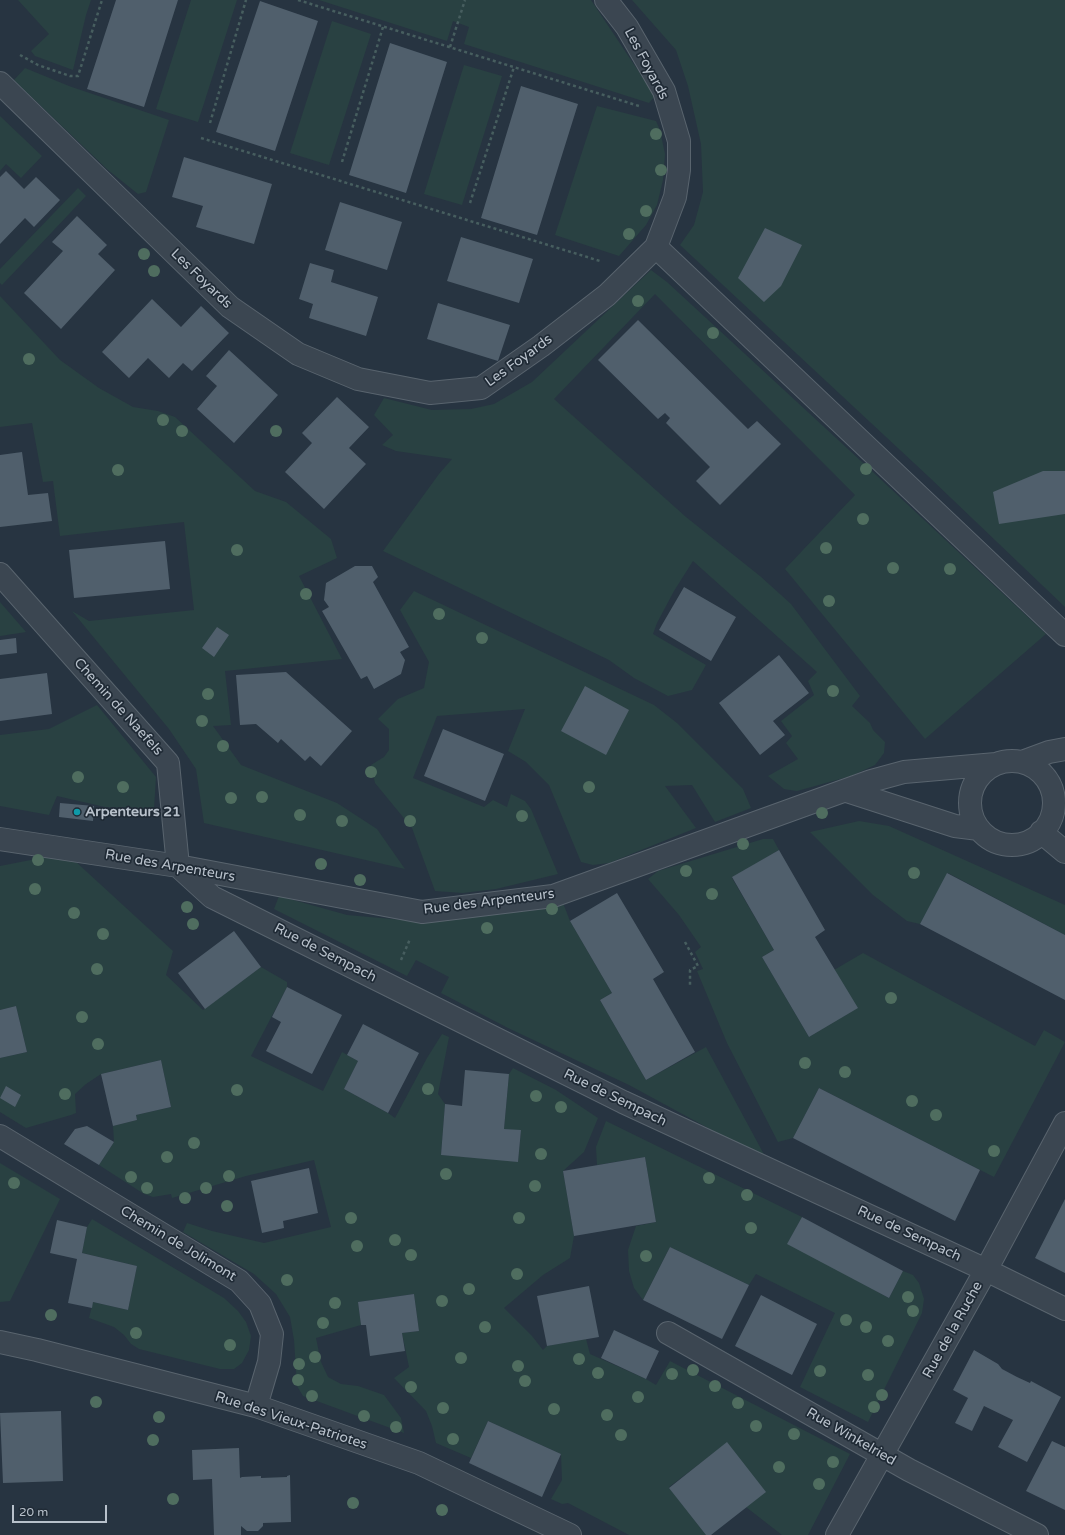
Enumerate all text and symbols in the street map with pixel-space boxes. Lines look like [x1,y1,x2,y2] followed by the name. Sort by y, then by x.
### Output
[620,25,672,103] street label: Les Foyards
[167,246,235,312] street label: Les Foyards
[482,331,556,391] street label: Les Foyards
[70,655,166,759] street label: Chemin de Naefels
[85,804,181,820] place label: Arpenteurs 21
[72,807,82,817] marker: Arpenteurs 21
[104,846,236,886] street label: Rue des Arpenteurs
[423,886,555,918] street label: Rue des Arpenteurs
[271,920,379,986] street label: Rue de Sempach
[561,1066,669,1130] street label: Rue de Sempach
[117,1203,239,1285] street label: Chemin de Jolimont
[854,1203,964,1265] street label: Rue de Sempach
[920,1279,986,1381] street label: Rue de la Ruche
[213,1388,369,1454] street label: Rue des Vieux-Patriotes
[803,1405,899,1469] street label: Rue Winkelried
[14,1497,109,1523] scale bar
[19,1505,48,1519] text: 20 m

